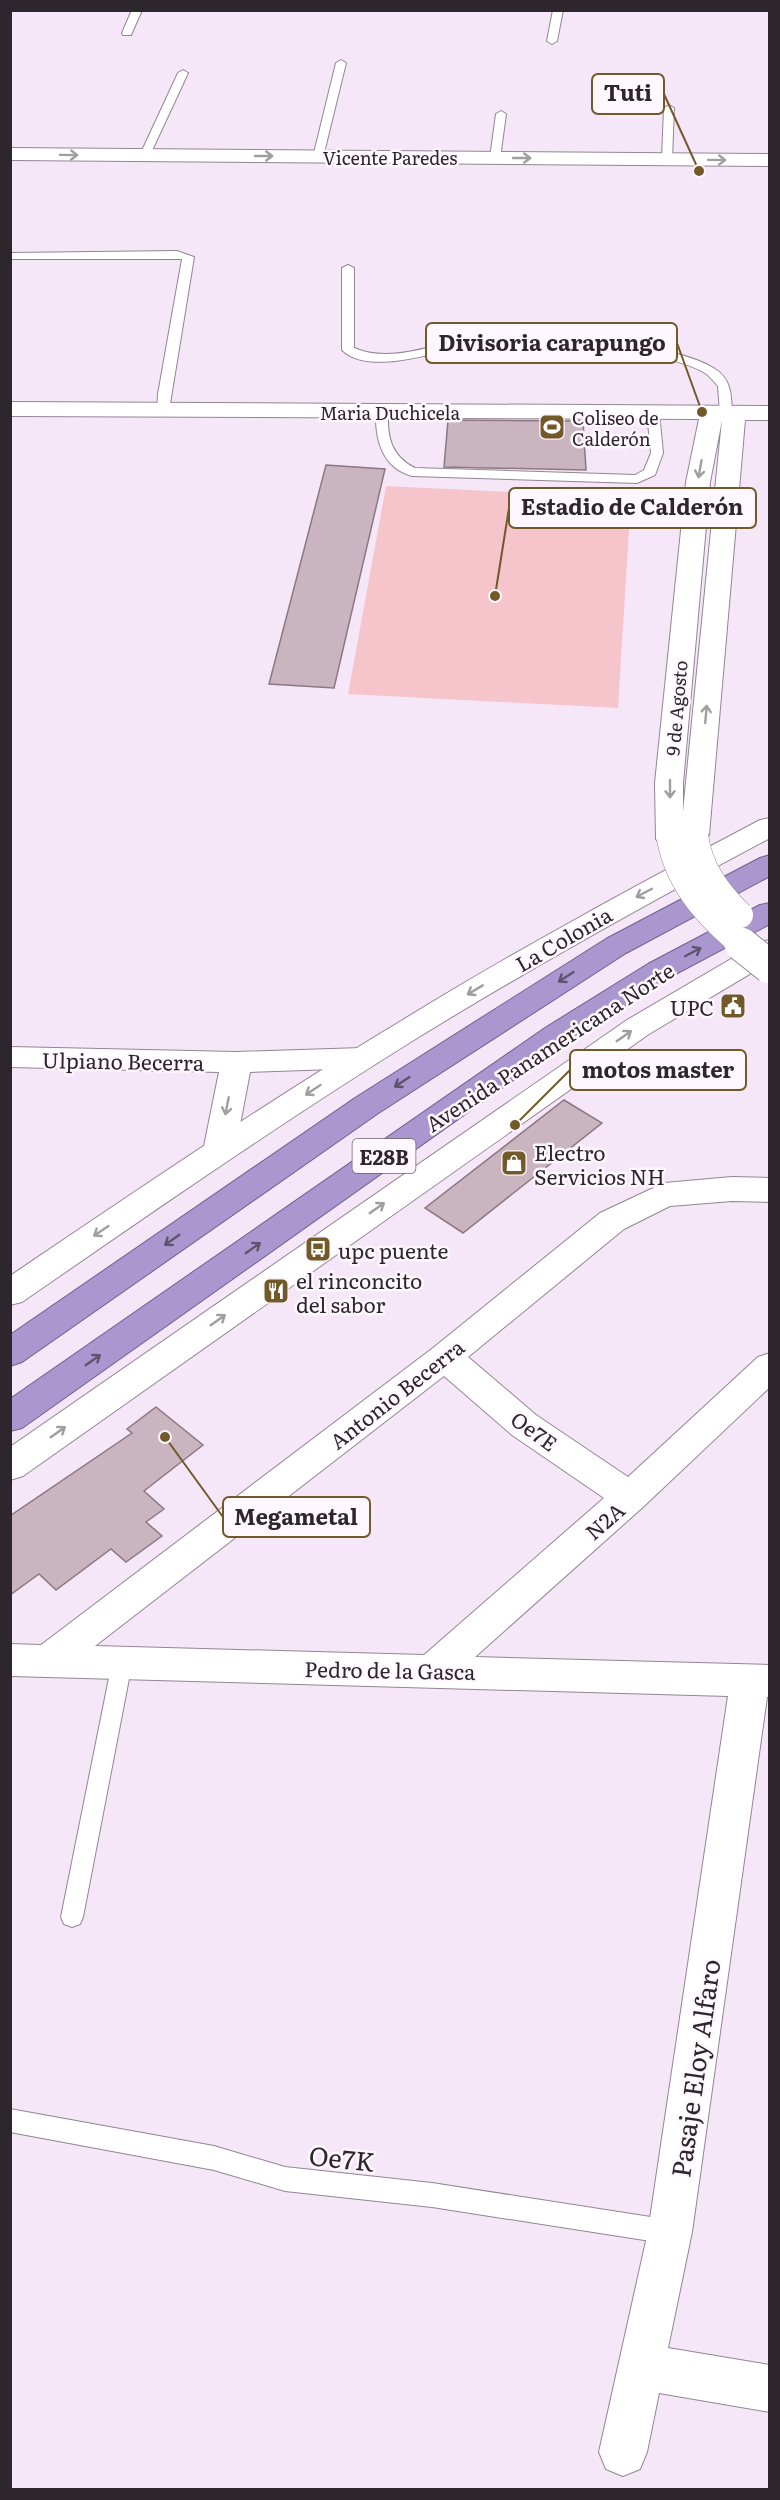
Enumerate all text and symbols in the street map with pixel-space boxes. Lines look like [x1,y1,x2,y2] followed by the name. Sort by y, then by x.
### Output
[592,74,664,114] callout: Tuti
[604,75,652,108] text: Tuti
[323,144,457,171] street label: Vicente Paredes
[58,149,78,160] one-way arrow
[253,150,273,162] one-way arrow
[511,152,531,164] one-way arrow
[706,154,726,165] one-way arrow
[426,323,677,363] callout: Divisoria carapungo
[438,325,666,358] text: Divisoria carapungo
[320,399,461,426] street label: Maria Duchicela
[572,404,659,452] place label: Coliseo de Calderón
[537,412,567,442] sports icon: Coliseo de Calderón
[694,459,705,479] one-way arrow
[509,488,756,528] callout: Estadio de Calderón
[521,489,743,522] text: Estadio de Calderón
[658,659,694,757] street label: 9 de Agosto
[701,704,712,724] one-way arrow
[664,778,676,798] one-way arrow
[635,888,653,899] one-way arrow
[509,898,618,978] street label: La Colonia
[684,946,701,958] one-way arrow
[419,954,679,1138] street label: Avenida Panamericana Norte
[558,972,575,984] one-way arrow
[467,985,484,997] one-way arrow
[670,991,714,1022] place label: UPC
[718,991,748,1021] public building icon: UPC
[615,1030,631,1042] one-way arrow
[42,1043,205,1077] street label: Ulpiano Becerra
[570,1050,746,1090] callout: motos master
[582,1052,734,1085] text: motos master
[394,1077,411,1089] one-way arrow
[305,1084,321,1096] one-way arrow
[221,1096,232,1116] one-way arrow
[534,1136,665,1191] place label: Electro Servicios NH
[352,1139,416,1173] road number: E28B
[499,1148,529,1178] shop icon: Electro Servicios NH
[369,1202,385,1214] one-way arrow
[94,1225,110,1237] one-way arrow
[164,1234,181,1246] one-way arrow
[303,1234,333,1264] bus stop icon: upc puente
[338,1234,448,1265] place label: upc puente
[244,1242,260,1254] one-way arrow
[296,1264,422,1319] place label: el rinconcito del sabor
[261,1276,291,1306] restaurant icon: el rinconcito del sabor
[209,1314,225,1326] one-way arrow
[322,1330,470,1455] street label: Antonio Becerra
[84,1354,100,1366] one-way arrow
[505,1403,565,1457] street label: Oe7E
[50,1426,66,1438] one-way arrow
[577,1494,631,1546] street label: N2A
[223,1497,370,1537] callout: Megametal
[234,1499,358,1532] text: Megametal
[304,1652,476,1686] street label: Pedro de la Gasca
[659,1956,729,2180] street label: Pasaje Eloy Alfaro
[307,2134,377,2180] street label: Oe7K

